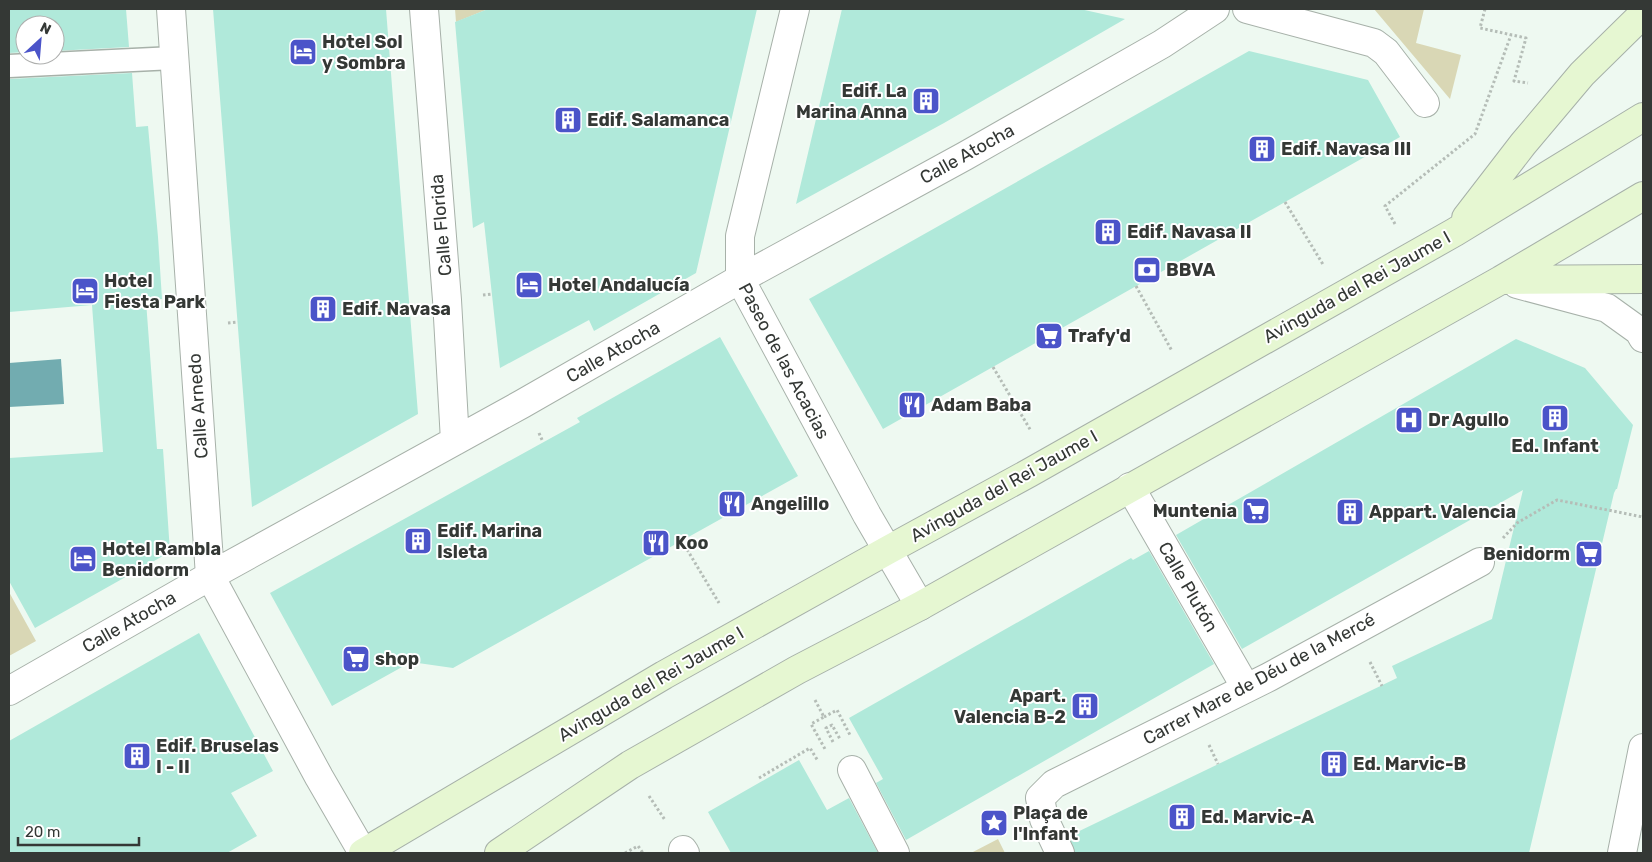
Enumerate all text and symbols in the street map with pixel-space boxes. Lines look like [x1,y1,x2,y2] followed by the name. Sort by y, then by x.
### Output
[15,15,65,65] north arrow
[37,19,54,39] text: N
[322,31,406,74] place label: Hotel Sol y Sombra
[288,37,318,67] hotel icon: Hotel Sol y Sombra
[796,80,907,123] place label: Edif. La Marina Anna
[911,86,941,116] building icon: Edif. La Marina Anna
[553,105,583,135] building icon: Edif. Salamanca
[587,109,729,131] place label: Edif. Salamanca
[916,119,1018,189] street label: Calle Atocha
[1247,134,1277,164] building icon: Edif. Navasa III
[1281,138,1411,160] place label: Edif. Navasa III
[426,173,456,277] street label: Calle Florida
[1093,217,1123,247] building icon: Edif. Navasa II
[1127,221,1252,243] place label: Edif. Navasa II
[1259,226,1455,348] street label: Avinguda del Rei Jaume I
[1132,255,1162,285] bank icon: BBVA
[1166,259,1215,281] place label: BBVA
[104,270,205,313] place label: Hotel Fiesta Park
[514,270,544,300] hotel icon: Hotel Andalucía
[548,274,690,296] place label: Hotel Andalucía
[70,276,100,306] hotel icon: Hotel Fiesta Park
[734,279,834,443] street label: Paseo de las Acacias
[308,294,338,324] building icon: Edif. Navasa
[342,298,451,320] place label: Edif. Navasa
[562,316,664,388] street label: Calle Atocha
[1034,321,1064,351] supermarket icon: Trafy'd
[1068,325,1131,347] place label: Trafy'd
[183,353,213,459] street label: Calle Arnedo
[897,390,927,420] restaurant icon: Adam Baba
[931,394,1031,416] place label: Adam Baba
[1540,403,1570,433] building icon: Ed. Infant
[1394,405,1424,435] hospital icon: Dr Agullo
[1428,409,1509,431] place label: Dr Agullo
[906,425,1102,547] street label: Avinguda del Rei Jaume I
[1511,435,1599,457] place label: Ed. Infant
[717,489,747,519] restaurant icon: Angelillo
[751,493,829,515] place label: Angelillo
[1241,496,1271,526] supermarket icon: Muntenia
[1335,497,1365,527] building icon: Appart. Valencia
[1153,500,1237,522] place label: Muntenia
[1369,501,1516,523] place label: Appart. Valencia
[437,520,542,563] place label: Edif. Marina Isleta
[403,526,433,556] building icon: Edif. Marina Isleta
[641,528,671,558] restaurant icon: Koo
[675,532,708,554] place label: Koo
[102,538,221,581] place label: Hotel Rambla Benidorm
[1153,538,1223,636] street label: Calle Plutón
[1574,539,1604,569] supermarket icon: Benidorm
[1483,543,1570,565] place label: Benidorm
[68,544,98,574] hotel icon: Hotel Rambla Benidorm
[78,586,180,658] street label: Calle Atocha
[1139,608,1379,750] street label: Carrer Mare de Déu de la Mercé
[554,622,748,746] street label: Avinguda del Rei Jaume I
[341,644,371,674] supermarket icon: shop
[375,648,419,670] place label: shop
[954,685,1066,728] place label: Apart. Valencia B-2
[1070,691,1100,721] building icon: Apart. Valencia B-2
[156,735,279,778] place label: Edif. Bruselas I - II
[122,741,152,771] building icon: Edif. Bruselas I - II
[1319,749,1349,779] building icon: Ed. Marvic-B
[1353,753,1466,775] place label: Ed. Marvic-B
[1013,802,1088,845] place label: Plaça de l'Infant
[1167,802,1197,832] building icon: Ed. Marvic-A
[1201,806,1314,828] place label: Ed. Marvic-A
[979,808,1009,838] place icon: Plaça de l'Infant
[18,814,139,846] scale bar
[25,823,60,841] text: 20 m

